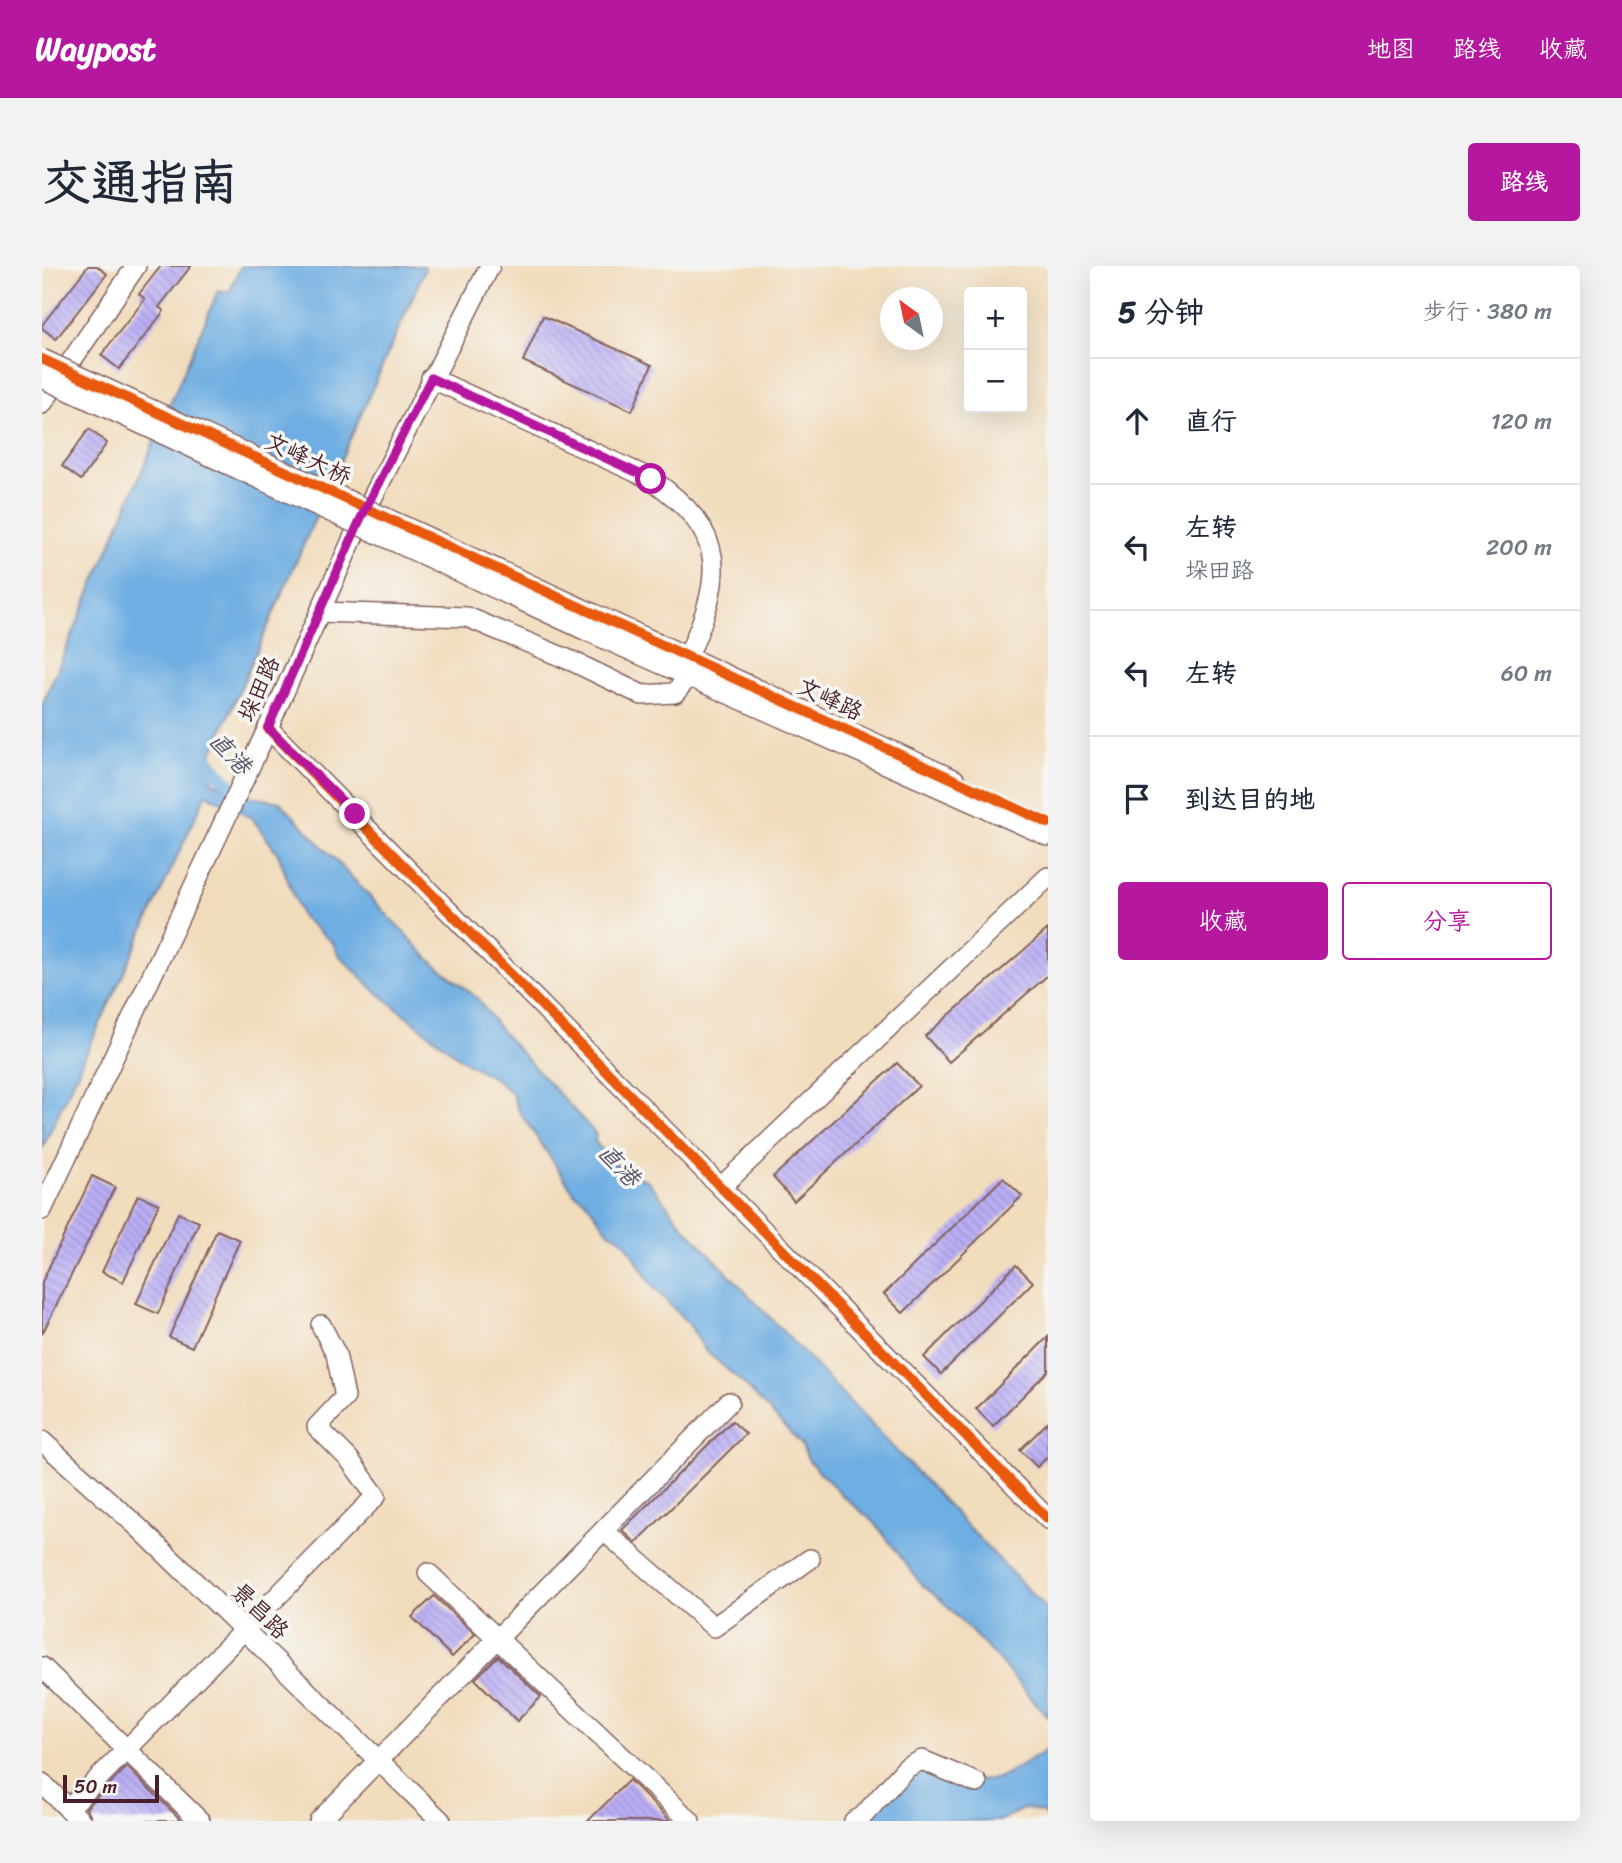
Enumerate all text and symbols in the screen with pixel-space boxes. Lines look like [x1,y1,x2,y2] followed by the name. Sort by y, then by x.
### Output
[35,20,156,78] text: Waypost
[1367,28,1415,70] text: 地图
[1453,28,1501,70] text: 路线
[1539,28,1587,70] text: 收藏
[42,139,238,226] text: 交通指南
[1468,143,1580,221] button: 路线
[1118,285,1204,339] text: 5 分钟
[880,287,943,350] north arrow
[964,287,1027,413] map controls
[964,287,1027,350] button: +
[1423,291,1552,332] text: 步行 · 380 m
[964,350,1027,413] button: −
[1185,398,1237,444] text: 直行
[1491,401,1552,442] text: 120 m
[1118,402,1156,440] icon: ahead
[258,421,358,497] street label: 文峰大桥
[635,463,666,494] route start
[1185,504,1237,550] text: 左转
[1486,527,1552,568] text: 200 m
[1118,528,1156,566] icon: left
[1185,550,1254,591] text: 垛田路
[226,649,292,729] street label: 垛田路
[1185,650,1237,696] text: 左转
[1501,653,1552,694] text: 60 m
[1118,654,1156,692] icon: left
[790,666,870,732] street label: 文峰路
[198,721,263,786] water label: 直港
[1185,776,1315,822] text: 到达目的地
[1118,780,1156,818] icon: arrive
[339,798,370,829] route end
[1118,882,1328,960] button: 收藏
[1342,882,1552,960] button: 分享
[587,1133,652,1198] water label: 直港
[221,1572,299,1650] street label: 景昌路
[74,1770,117,1803] text: 50 m
[63,1772,159,1804] scale bar

